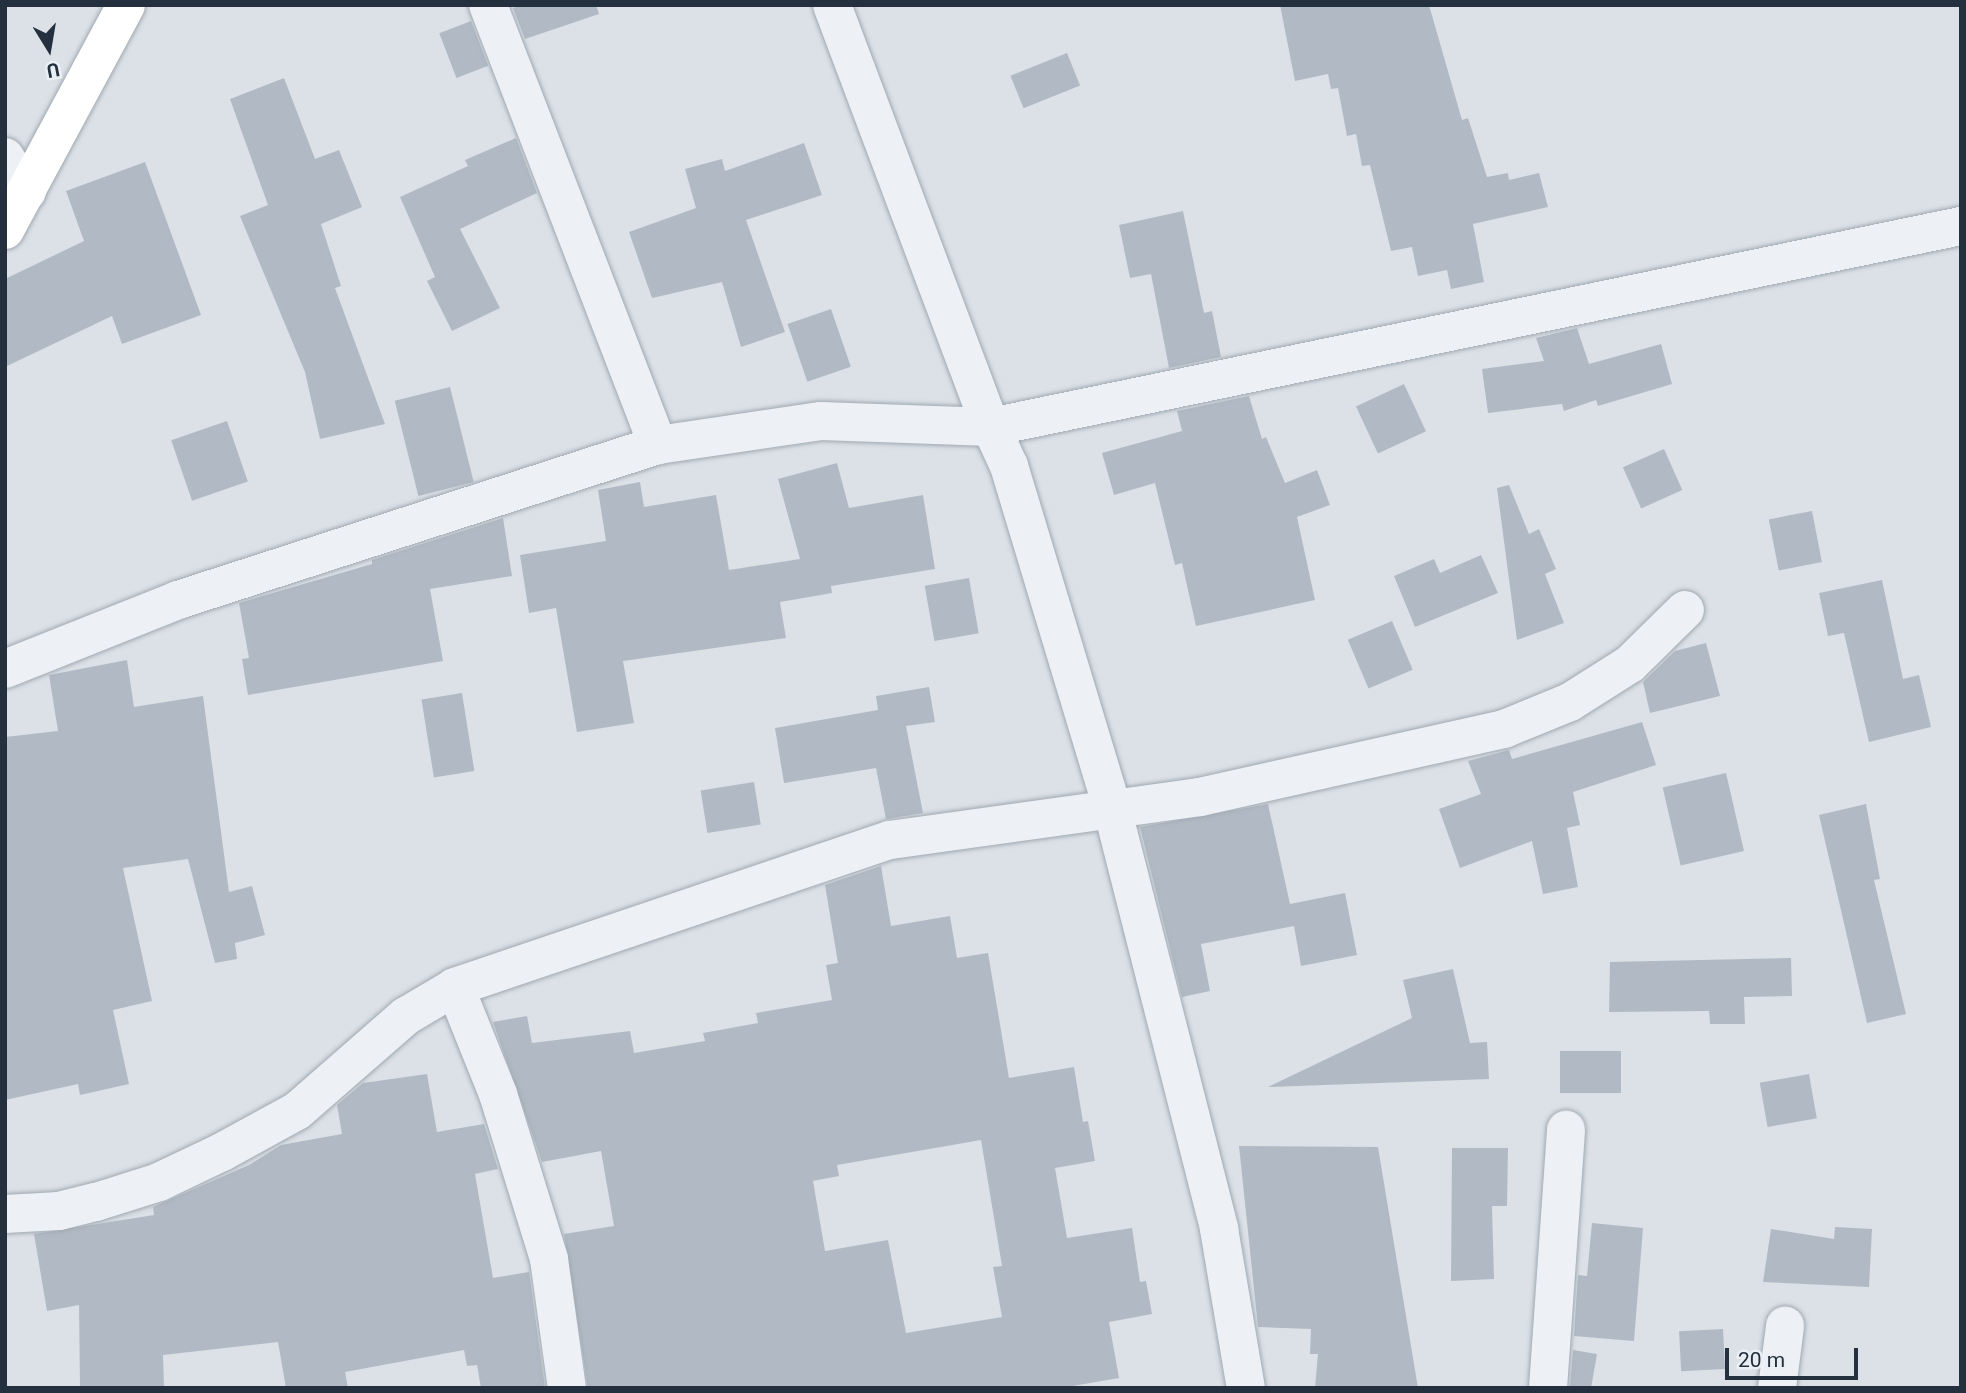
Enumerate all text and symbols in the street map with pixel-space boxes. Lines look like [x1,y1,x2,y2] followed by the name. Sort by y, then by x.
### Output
[14,14,84,84] north arrow
[45,58,61,83] text: U
[1728,1334,1861,1378] scale bar
[1738,1348,1785,1372] text: 20 m

